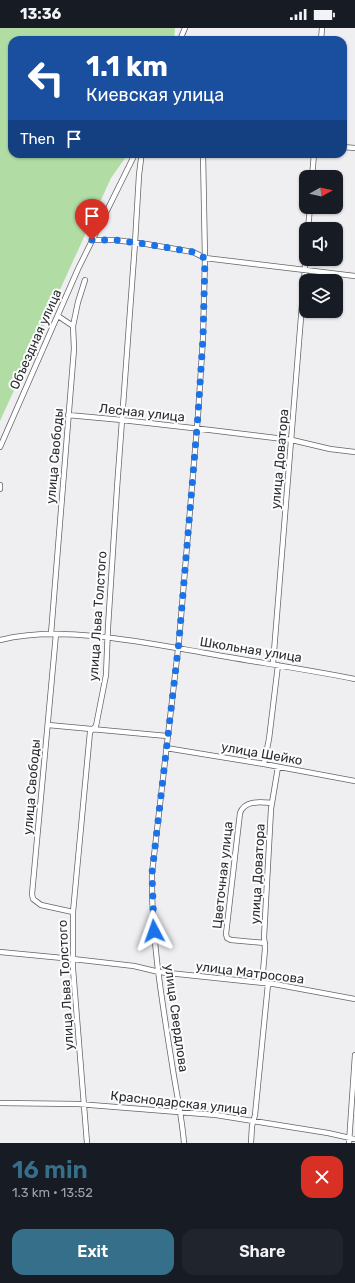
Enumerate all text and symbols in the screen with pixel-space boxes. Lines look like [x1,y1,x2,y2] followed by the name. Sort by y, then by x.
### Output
[20,5,61,23] text: 13:36
[86,50,168,83] text: 1.1 km
[20,52,72,104] icon: left
[86,84,224,106] text: Киевская улица
[63,128,85,150] icon: arrive
[20,130,55,148] text: Then
[299,170,343,214] north arrow
[299,170,343,318] map controls
[75,199,109,240] pin
[81,205,103,227] icon: arrive
[299,222,343,266] button: sound
[299,274,343,318] button: layers
[7,287,64,392] street label: Объездная улица
[98,401,186,424] street label: Лесная улица
[43,408,66,505] street label: улица Свободы
[268,408,291,510] street label: улица Доватора
[85,550,110,682] street label: улица Льва Толстого
[199,634,303,665] street label: Школьная улица
[20,739,43,836] street label: улица Свободы
[220,739,304,768] street label: улица Шейко
[209,820,236,930] street label: Цветочная улица
[247,823,268,925] street label: улица Доватора
[133,910,175,952] position arrow
[55,919,76,1051] street label: улица Льва Толстого
[195,958,305,987] street label: улица Матросова
[162,963,192,1073] street label: улица Свердлова
[110,1088,248,1117] street label: Краснодарская улица
[12,1156,88,1184] text: 16 min
[301,1156,343,1198] button: close
[12,1185,93,1200] text: 1.3 km · 13:52
[12,1229,174,1275] button: Exit
[182,1229,343,1275] button: Share

